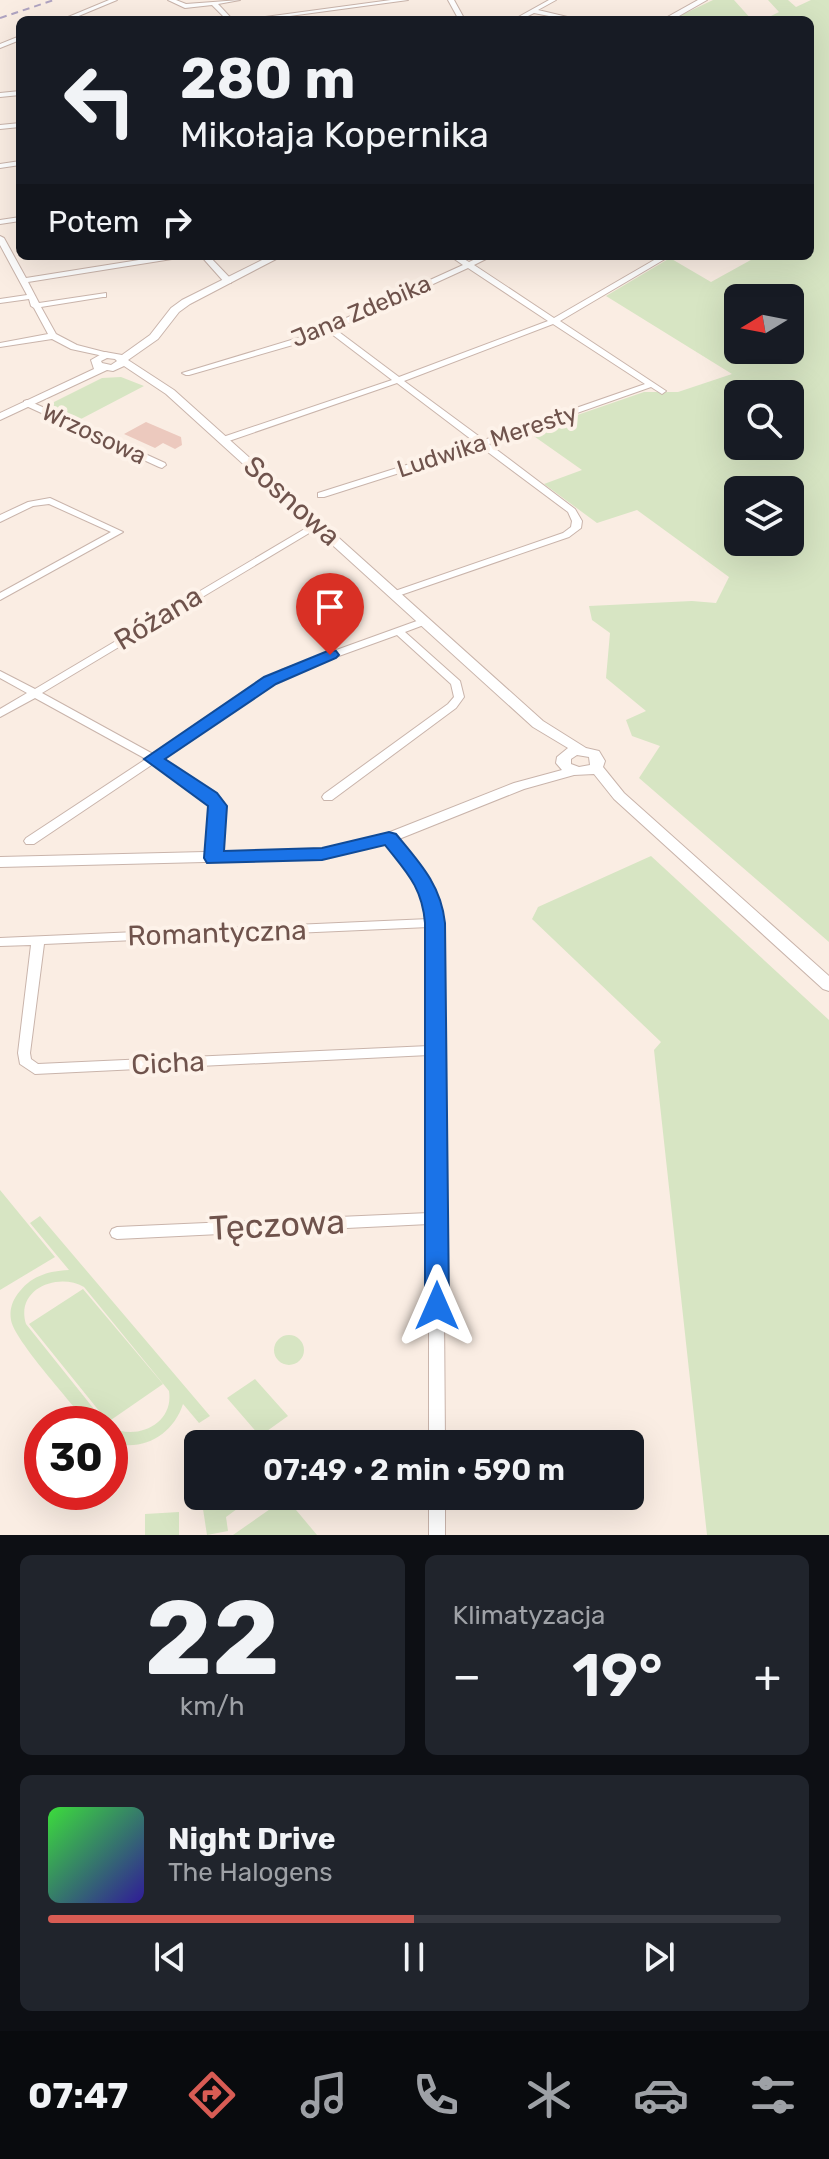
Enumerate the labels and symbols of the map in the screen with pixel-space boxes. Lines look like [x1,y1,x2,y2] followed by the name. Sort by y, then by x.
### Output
[287,269,435,353] street label: Jana Zdebika
[724,284,804,364] north arrow
[37,398,151,470] street label: Wrzosowa
[393,399,581,483] street label: Ludwika Meresty
[237,449,347,553] street label: Sosnowa
[296,573,364,655] pin
[108,579,208,657] street label: Różana
[127,913,307,953] street label: Romantyczna
[130,1045,206,1081] street label: Cicha
[208,1201,346,1249] street label: Tęczowa
[395,1264,479,1348] position arrow
[24,1406,128,1510] speed limit sign: 30

